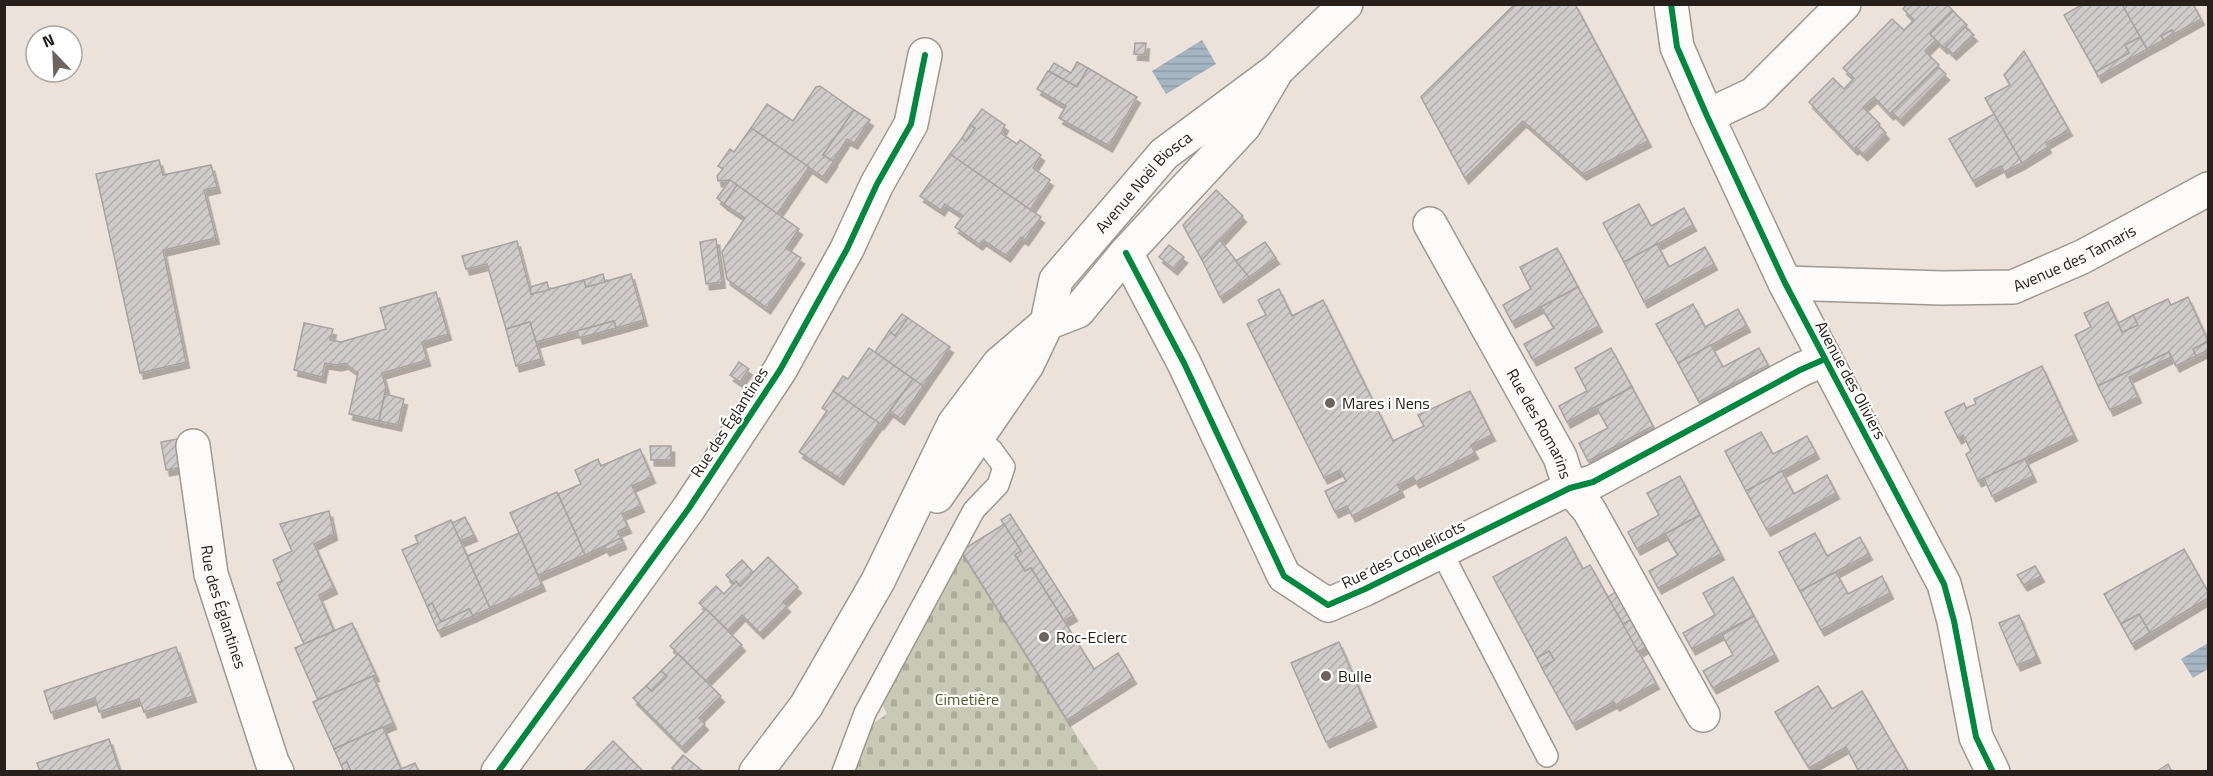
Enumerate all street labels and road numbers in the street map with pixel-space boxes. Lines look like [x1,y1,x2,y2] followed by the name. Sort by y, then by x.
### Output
[1089,125,1197,238] street label: Avenue Noël Biosca
[2009,218,2140,298] street label: Avenue des Tamaris
[1810,316,1892,444] street label: Avenue des Oliviers
[684,362,774,482] street label: Rue des Églantines
[1501,364,1578,482] street label: Rue des Romarins
[1337,514,1469,594] street label: Rue des Coquelicots
[195,543,253,672] street label: Rue des Églantines

